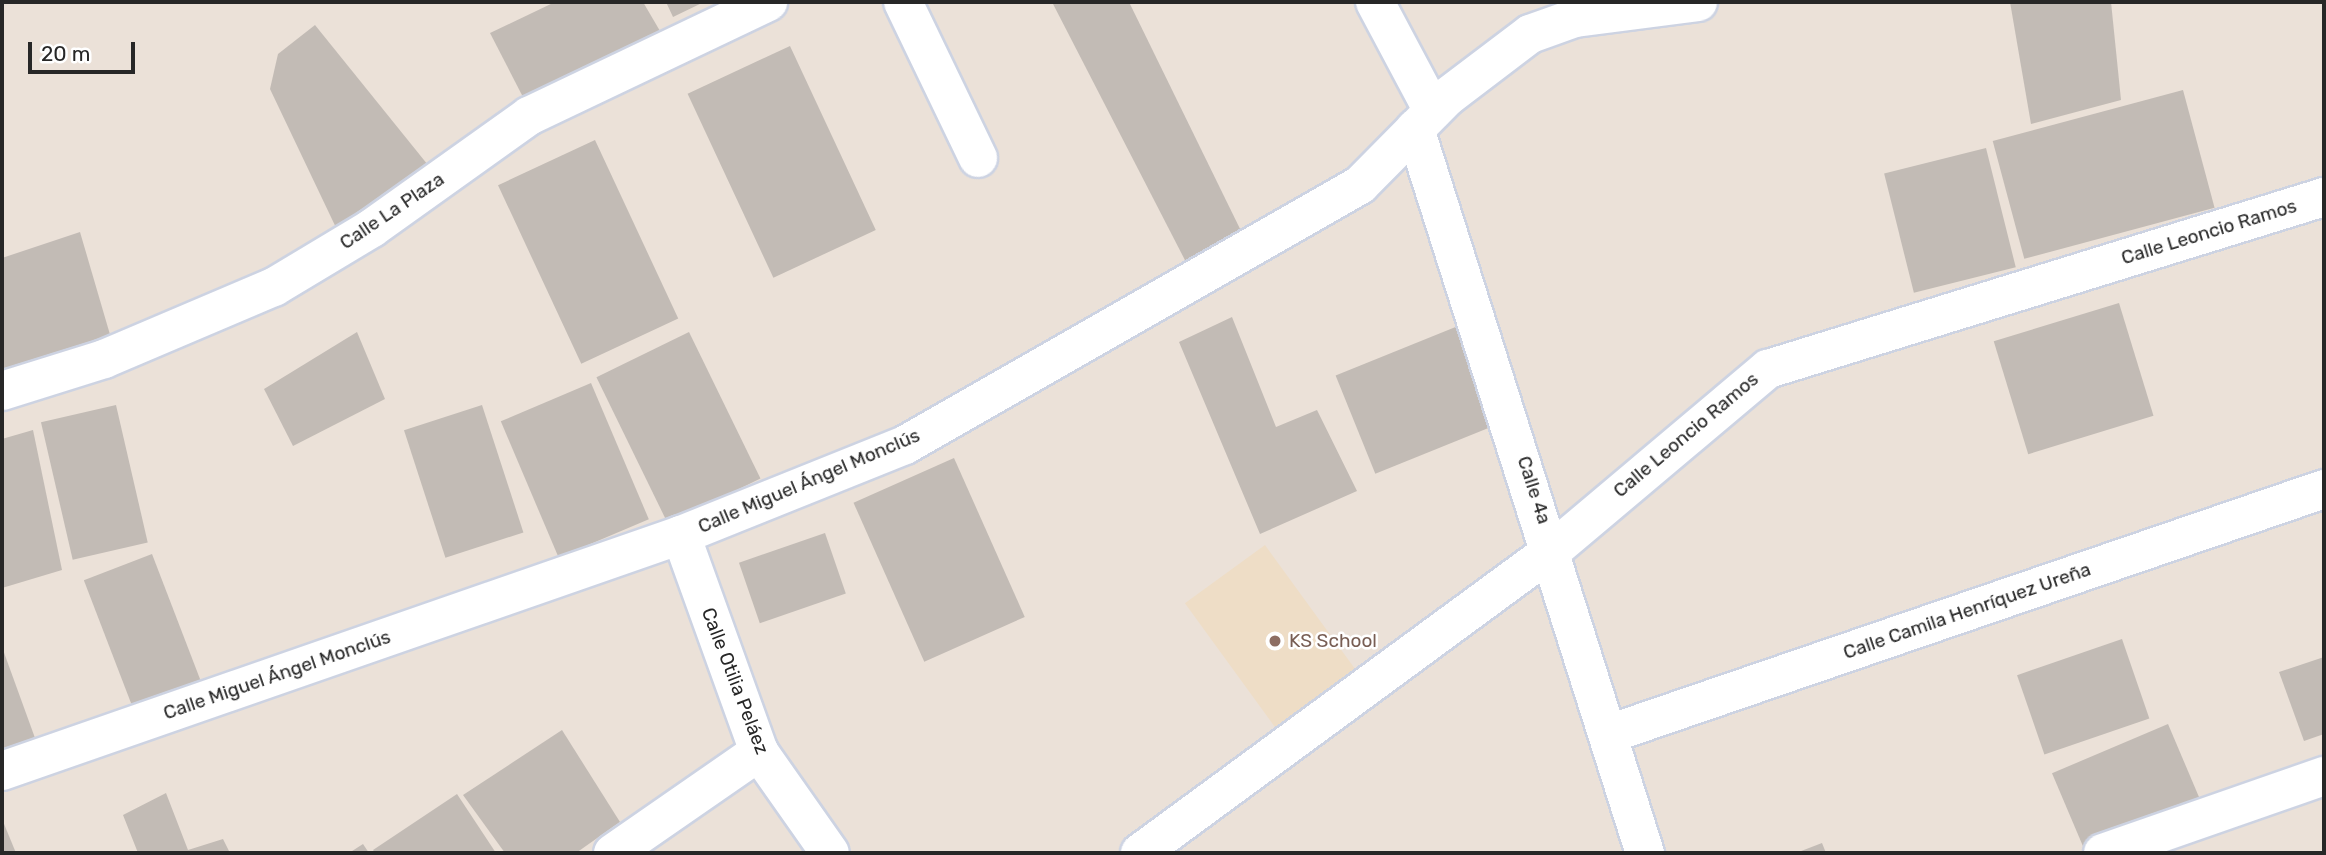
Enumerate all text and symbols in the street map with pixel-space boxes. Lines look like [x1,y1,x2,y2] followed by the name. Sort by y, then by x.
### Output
[32,28,138,72] scale bar
[41,41,90,66] text: 20 m
[335,168,449,254] street label: Calle La Plaza
[2119,194,2299,270] street label: Calle Leoncio Ramos
[1609,368,1763,502] street label: Calle Leoncio Ramos
[694,424,924,538] street label: Calle Miguel Ángel Monclús
[1512,453,1556,527] street label: Calle 4a
[1840,558,2094,664] street label: Calle Camila Henríquez Ureña
[697,605,773,757] street label: Calle Otilia Peláez
[160,625,394,725] street label: Calle Miguel Ángel Monclús
[1289,630,1377,652] place label: KS School
[1267,633,1283,649] marker: KS School

